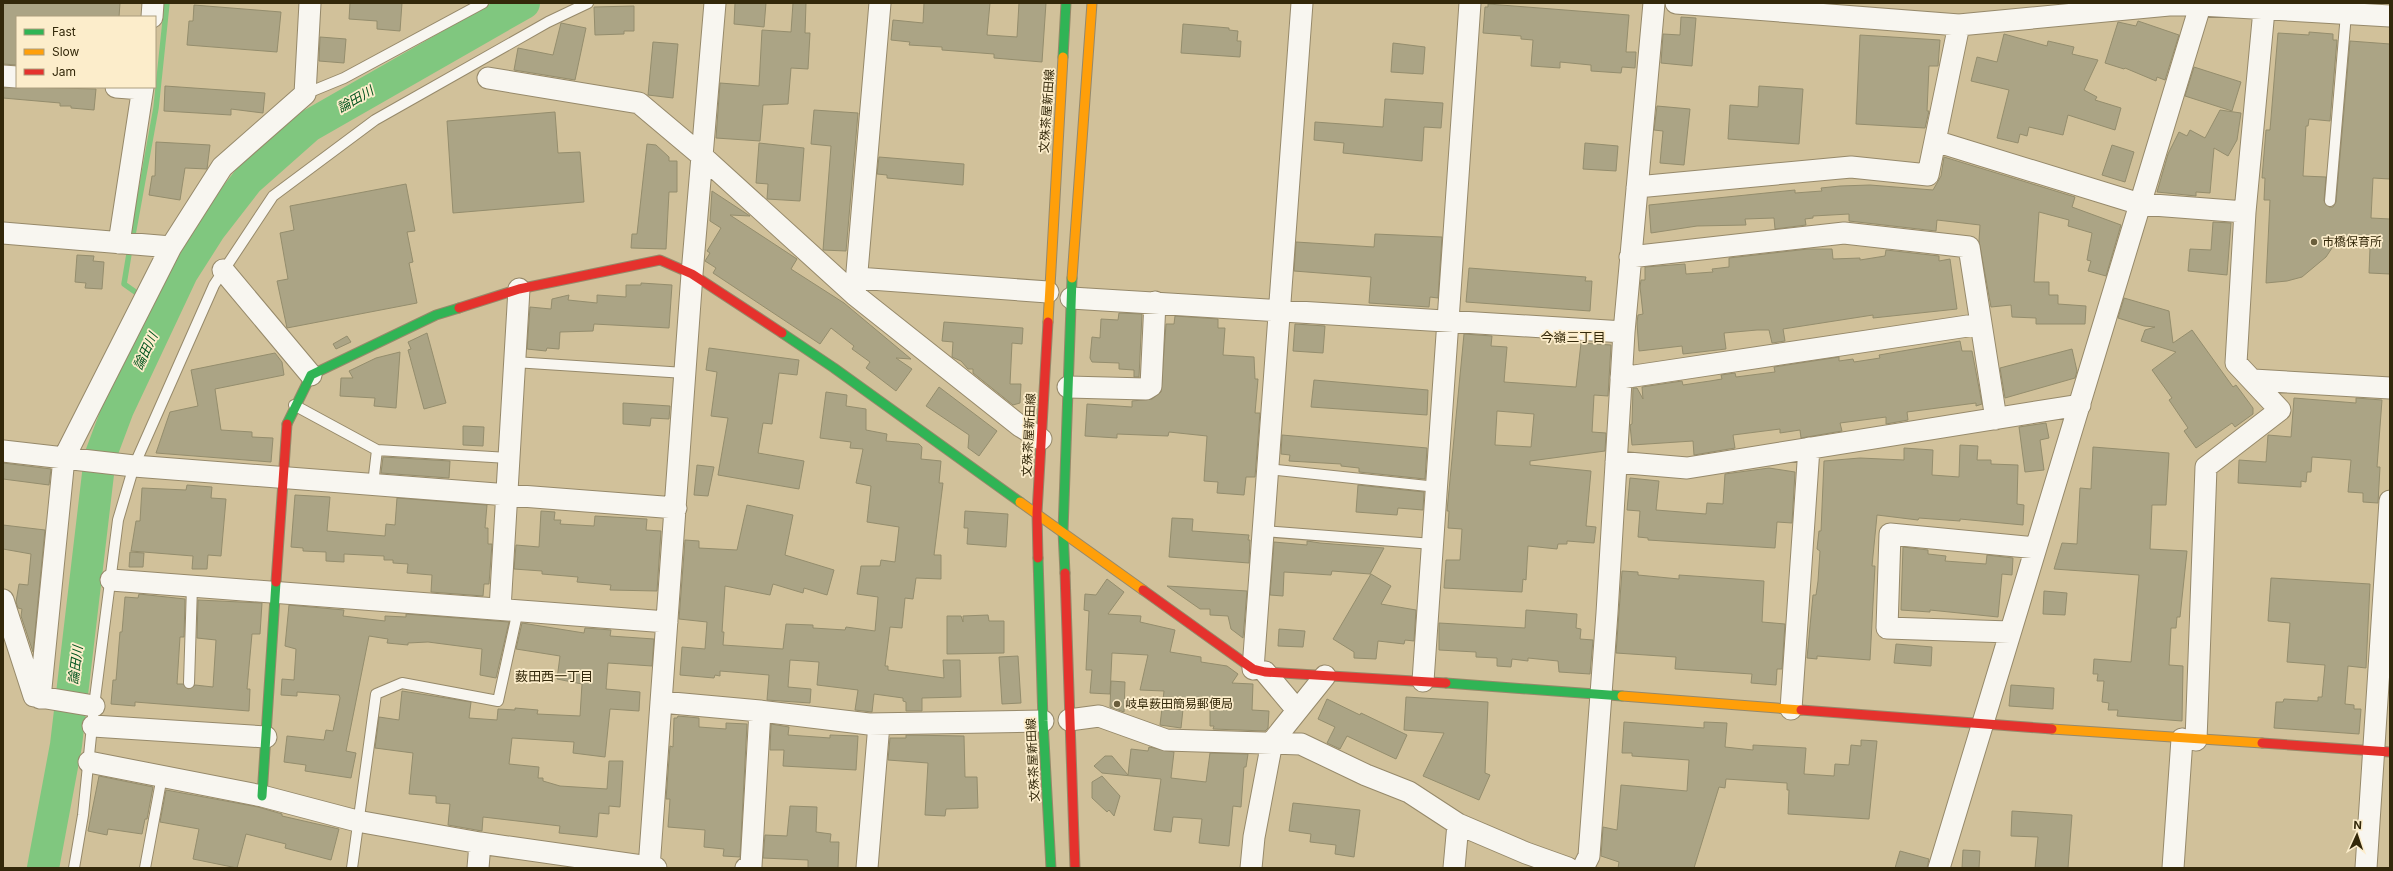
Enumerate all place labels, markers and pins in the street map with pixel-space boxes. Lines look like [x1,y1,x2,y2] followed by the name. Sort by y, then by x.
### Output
[2322,234,2382,249] place label: 市橋保育所
[2309,237,2319,247] marker: 市橋保育所
[1125,696,1233,711] place label: 岐阜薮田簡易郵便局
[1112,699,1122,709] marker: 岐阜薮田簡易郵便局

